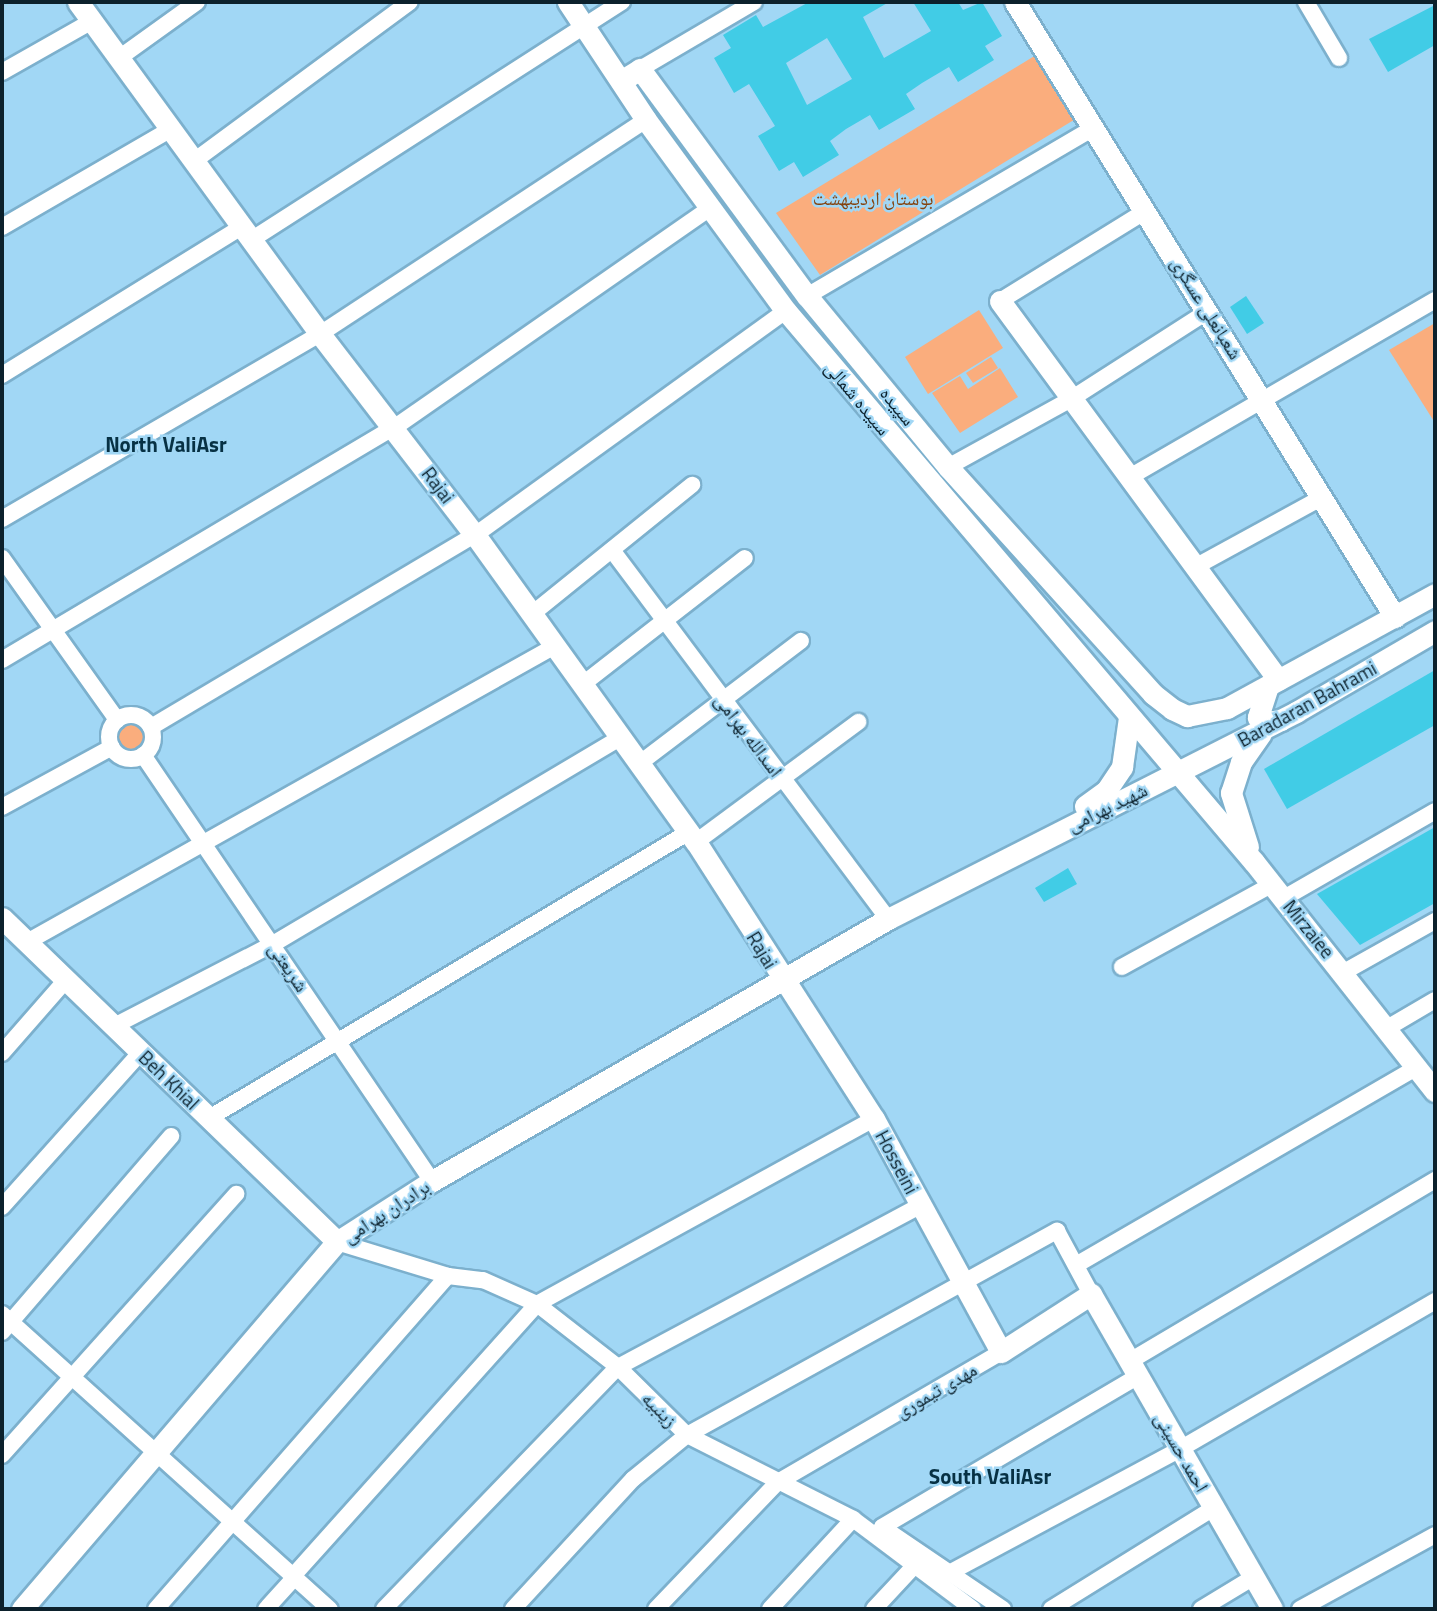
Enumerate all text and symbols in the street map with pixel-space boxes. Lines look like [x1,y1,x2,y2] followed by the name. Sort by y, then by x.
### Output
[813,187,933,209] park label: بوستان اردیبهشت
[1167,253,1247,363] street label: شعبانعلی عسگری
[821,356,895,440] street label: سپیده شمالی
[876,382,920,430] street label: سپیده
[105,431,227,457] district label: North ValiAsr
[417,463,459,507] street label: Rajai
[1234,656,1380,752] street label: Baradaran Bahrami
[710,689,788,781] street label: اسدالله بهرامی
[1063,778,1151,836] street label: شهید بهرامی
[1279,895,1339,963] street label: Mirzaiee
[742,927,782,973] street label: Rajai
[264,938,314,996] street label: شریعتی
[134,1046,204,1114] street label: Beh Khial
[871,1126,923,1198] street label: Hosseini
[338,1175,434,1247] street label: برادران بهرامی
[891,1358,981,1422] street label: مهدی تیموری
[638,1387,682,1431] street label: زینبیه
[1150,1408,1214,1496] street label: احمد حسینی
[929,1463,1051,1489] district label: South ValiAsr

